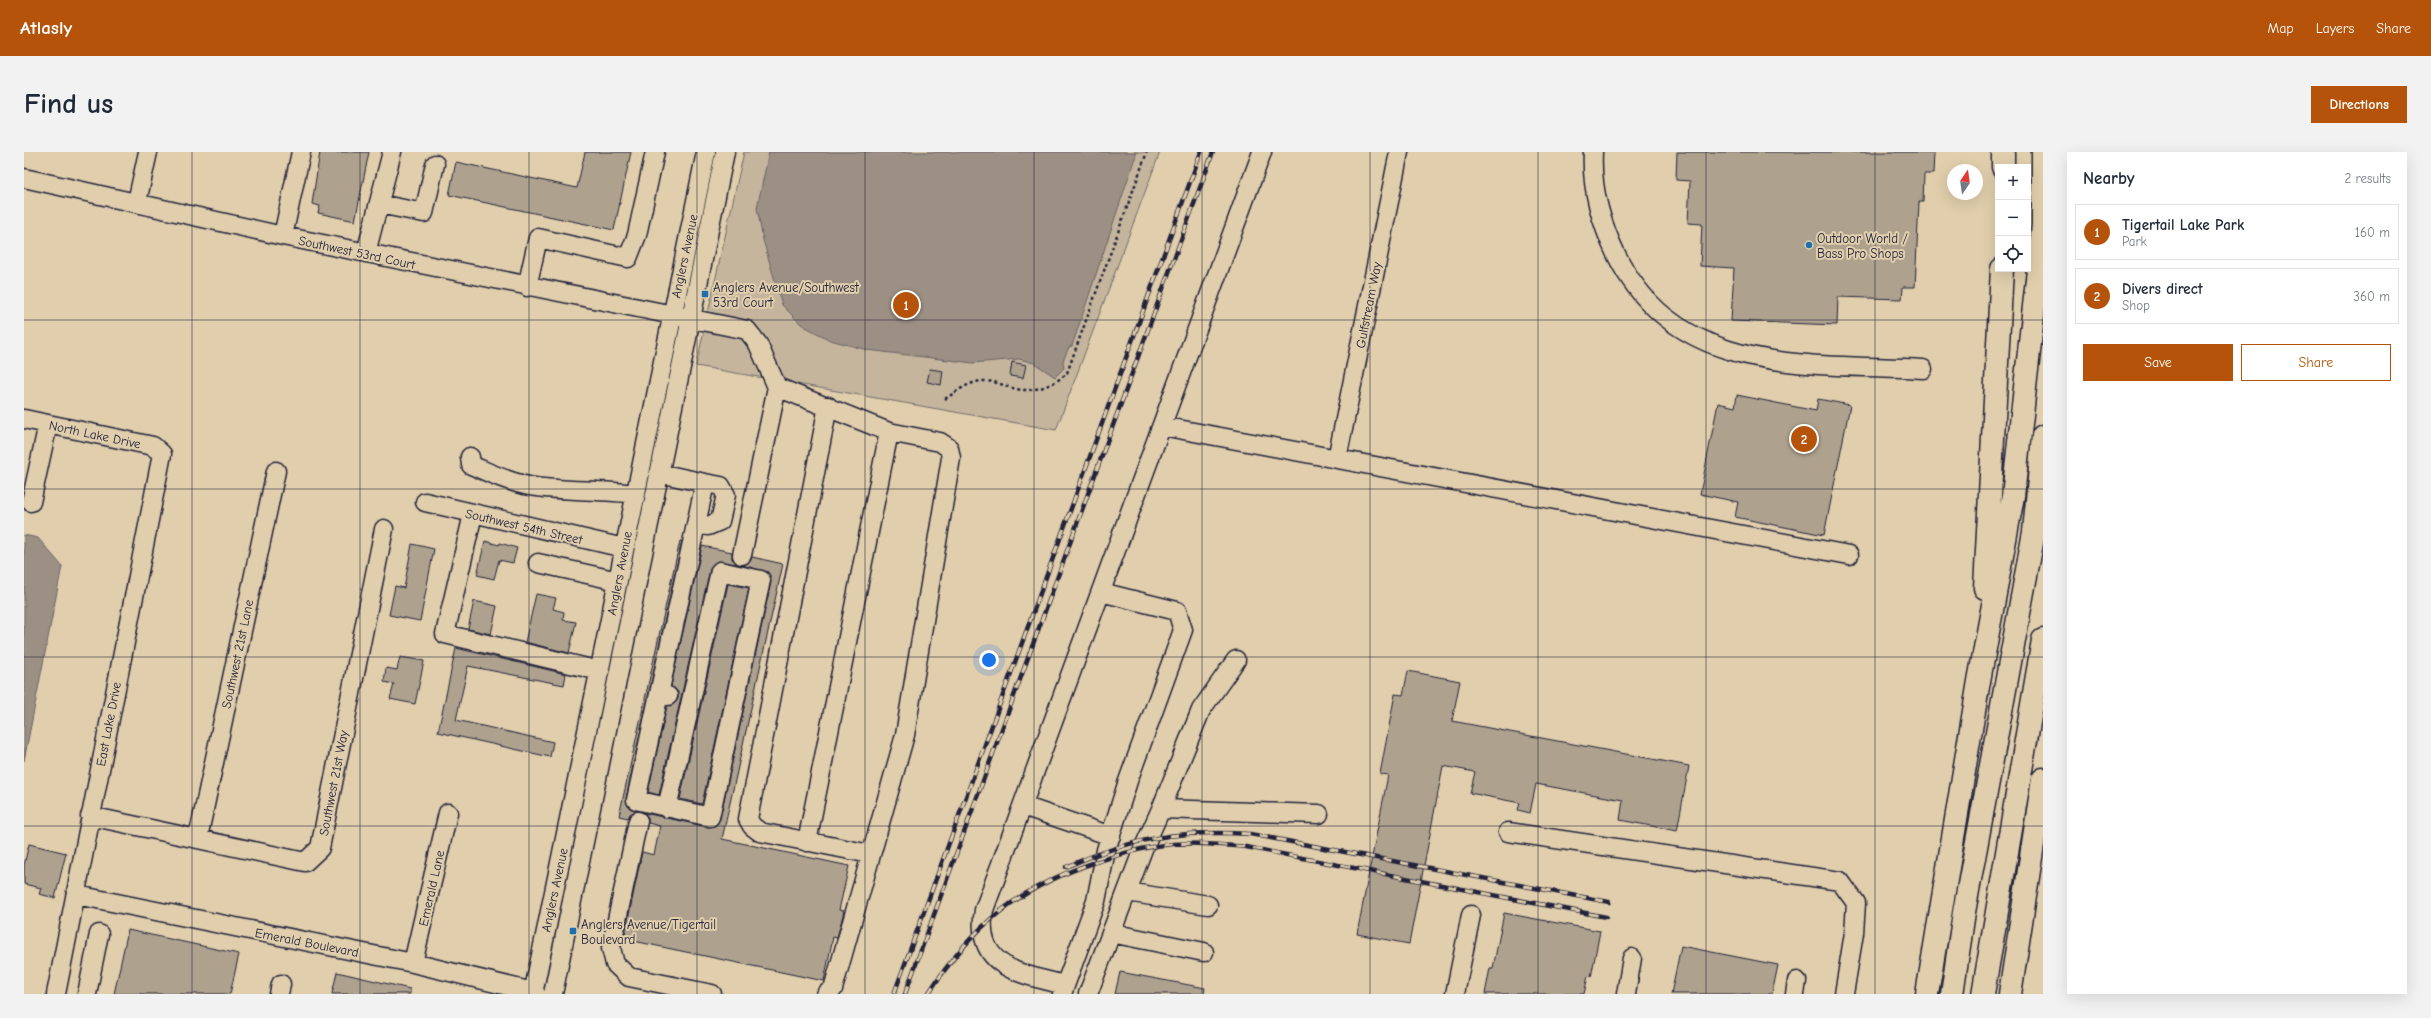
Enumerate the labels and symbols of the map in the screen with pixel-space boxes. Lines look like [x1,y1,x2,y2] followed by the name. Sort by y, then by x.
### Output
[1947,164,1983,200] north arrow
[668,212,701,299] street label: Anglers Avenue
[1817,231,1908,261] place label: Outdoor World / Bass Pro Shops
[297,233,418,272] street label: Southwest 53rd Court
[1804,240,1814,250] marker: Outdoor World / Bass Pro Shops
[1353,260,1384,350] street label: Gulfstream Way
[713,280,860,310] place label: Anglers Avenue/Southwest 53rd Court
[700,289,710,299] marker: Anglers Avenue/Southwest 53rd Court
[893,290,919,320] pin: 1
[48,417,143,452] street label: North Lake Drive
[1791,424,1817,454] pin: 2
[464,506,585,548] street label: Southwest 54th Street
[604,529,635,616] street label: Anglers Avenue
[219,598,256,710] street label: Southwest 21st Lane
[979,650,999,670] your location
[93,680,124,768] street label: East Lake Drive
[316,729,351,837] street label: Southwest 21st Way
[538,846,571,933] street label: Anglers Avenue
[415,848,448,928] street label: Emerald Lane
[581,917,716,947] place label: Anglers Avenue/Tigertail Boulevard
[254,925,360,960] street label: Emerald Boulevard
[568,926,578,936] marker: Anglers Avenue/Tigertail Boulevard

